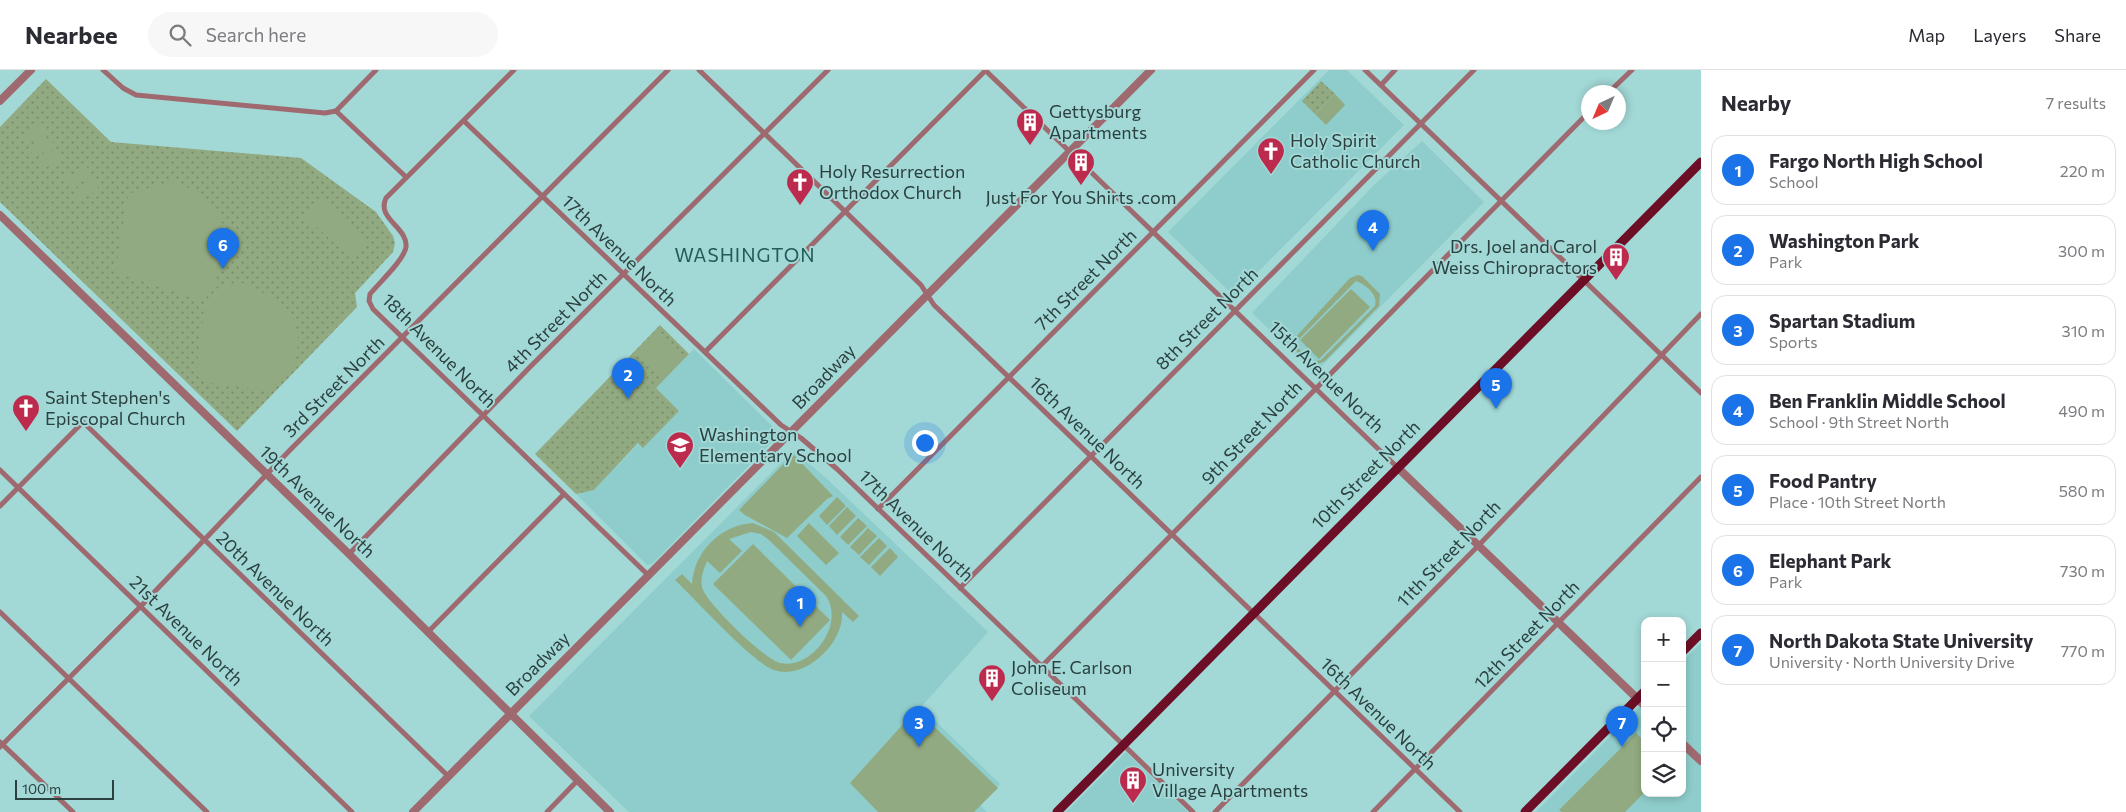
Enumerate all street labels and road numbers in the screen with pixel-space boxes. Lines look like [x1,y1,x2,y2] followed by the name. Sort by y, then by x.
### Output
[558,190,682,311] street label: 17th Avenue North
[1030,224,1141,335] street label: 7th Street North
[1151,263,1262,374] street label: 8th Street North
[500,266,611,377] street label: 4th Street North
[378,289,501,412] street label: 18th Avenue North
[1264,316,1389,437] street label: 15th Avenue North
[278,331,389,442] street label: 3rd Street North
[787,339,860,413] street label: Broadway
[1025,371,1150,493] street label: 16th Avenue North
[1196,376,1306,489] street label: 9th Street North
[1307,416,1424,533] street label: 10th Street North
[255,440,380,562] street label: 19th Avenue North
[855,465,979,586] street label: 17th Avenue North
[1392,495,1505,611] street label: 11th Street North
[212,526,339,650] street label: 20th Avenue North
[125,571,248,690] street label: 21st Avenue North
[1469,575,1584,693] street label: 12th Street North
[501,627,574,700] street label: Broadway
[1316,652,1441,774] street label: 16th Avenue North

